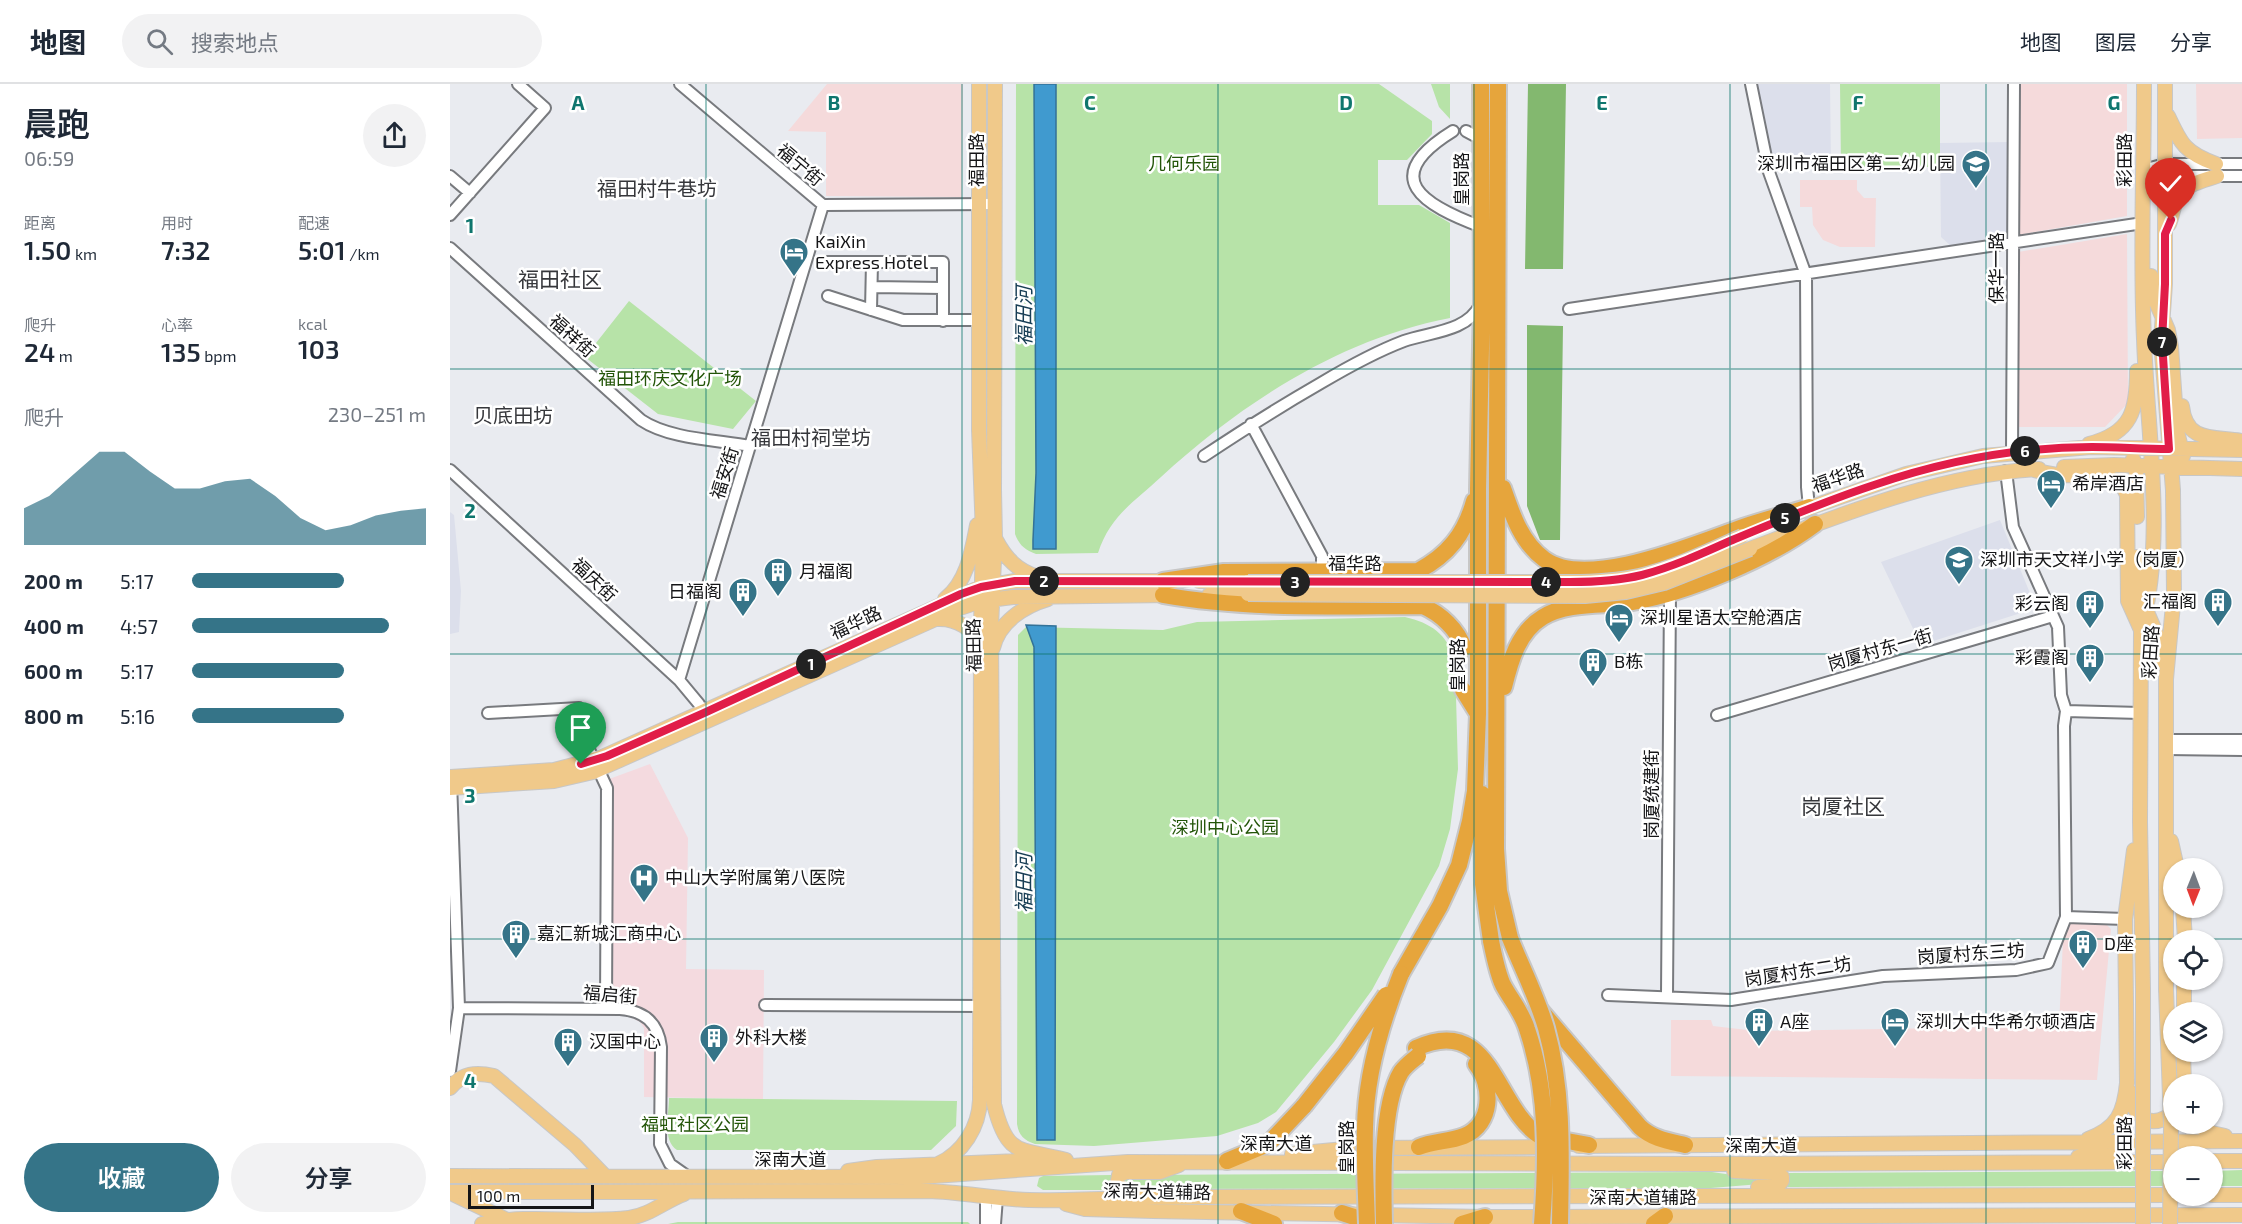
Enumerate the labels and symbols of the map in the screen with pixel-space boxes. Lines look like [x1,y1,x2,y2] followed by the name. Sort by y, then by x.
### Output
[571,90,585,114] text: A
[828,90,840,114] text: B
[1084,90,1096,114] text: C
[1339,90,1353,114] text: D
[1596,90,1608,114] text: E
[1852,90,1864,114] text: F
[2108,90,2120,114] text: G
[965,133,987,187] street label: 福田路
[2113,133,2135,187] street label: 彩田路
[773,138,828,190] street label: 福宁街
[1960,148,1992,190] school or university icon: 深圳市福田区第二幼儿园
[1148,152,1220,174] park label: 几何乐园
[1450,152,1472,206] street label: 皇岗路
[1757,152,1955,174] place label: 深圳市福田区第二幼儿园
[2145,158,2196,220] pin
[597,176,717,200] district label: 福田村牛巷坊
[466,213,474,237] text: 1
[815,230,929,273] place label: KaiXin Express Hotel
[1985,232,2007,304] street label: 保华一路
[778,236,810,278] hotel icon: KaiXin Express Hotel
[518,266,602,291] district label: 福田社区
[1011,282,1035,346] water label: 福田河
[545,309,600,361] street label: 福祥街
[2147,327,2177,357] pin: 7
[598,367,742,389] park label: 福田环庆文化广场
[473,403,553,427] district label: 贝底田坊
[751,425,871,449] district label: 福田村祠堂坊
[2010,436,2040,466] pin: 6
[706,444,742,502] street label: 福安街
[1809,458,1867,496] street label: 福华路
[2035,468,2067,510] hotel icon: 希岸酒店
[2072,472,2144,494] place label: 希岸酒店
[464,498,476,522] text: 2
[1770,503,1800,533] pin: 5
[1943,544,1975,586] school or university icon: 深圳市天文祥小学（岗厦）
[1980,548,2196,570] place label: 深圳市天文祥小学（岗厦）
[1328,552,1382,574] street label: 福华路
[567,553,622,606] street label: 福庆街
[762,556,794,598] building icon: 月福阁
[799,560,853,582] place label: 月福阁
[1029,566,1059,596] pin: 2
[1280,567,1310,597] pin: 3
[1531,567,1561,597] pin: 4
[727,576,759,618] building icon: 日福阁
[668,580,722,602] place label: 日福阁
[2202,586,2234,628] building icon: 汇福阁
[2074,588,2106,630] building icon: 彩云阁
[2143,590,2197,612] place label: 汇福阁
[2015,592,2069,614] place label: 彩云阁
[826,601,885,643] street label: 福华路
[1603,602,1635,644] hotel icon: 深圳星语太空舱酒店
[1640,606,1802,628] place label: 深圳星语太空舱酒店
[962,618,984,672] street label: 福田路
[1825,624,1935,674] street label: 岗厦村东一街
[2137,624,2163,680] street label: 彩田路
[1446,638,1468,692] street label: 皇岗路
[2074,642,2106,684] building icon: 彩霞阁
[1577,646,1609,688] building icon: B栋
[2015,646,2069,668] place label: 彩霞阁
[796,649,826,679] pin: 1
[1614,650,1643,672] place label: B栋
[555,702,606,764] pin
[1640,749,1662,839] street label: 岗厦统建街
[464,783,476,807] text: 3
[1801,793,1885,818] district label: 岗厦社区
[1171,816,1279,838] park label: 深圳中心公园
[1011,849,1035,913] water label: 福田河
[2163,858,2223,918] north arrow
[628,862,660,904] hospital icon: 中山大学附属第八医院
[665,866,845,888] place label: 中山大学附属第八医院
[500,918,532,960] building icon: 嘉汇新城汇商中心
[537,922,681,944] place label: 嘉汇新城汇商中心
[2067,928,2099,970] building icon: D座
[2104,932,2134,954] place label: D座
[1916,938,2026,968] street label: 岗厦村东三坊
[1743,952,1853,990] street label: 岗厦村东二坊
[582,981,638,1007] street label: 福启街
[1743,1006,1775,1048] building icon: A座
[1879,1006,1911,1048] hotel icon: 深圳大中华希尔顿酒店
[1780,1010,1809,1032] place label: A座
[1916,1010,2096,1032] place label: 深圳大中华希尔顿酒店
[698,1022,730,1064] building icon: 外科大楼
[552,1026,584,1068] building icon: 汉国中心
[735,1026,807,1048] place label: 外科大楼
[589,1030,661,1052] place label: 汉国中心
[464,1068,477,1092] text: 4
[641,1113,749,1135] park label: 福虹社区公园
[2113,1116,2135,1170] street label: 彩田路
[1335,1120,1357,1174] street label: 皇岗路
[1240,1132,1312,1154] street label: 深南大道
[1725,1134,1797,1156] street label: 深南大道
[754,1148,826,1170] street label: 深南大道
[1103,1179,1211,1203] street label: 深南大道辅路
[468,1182,594,1210] scale bar
[1589,1186,1697,1208] street label: 深南大道辅路

